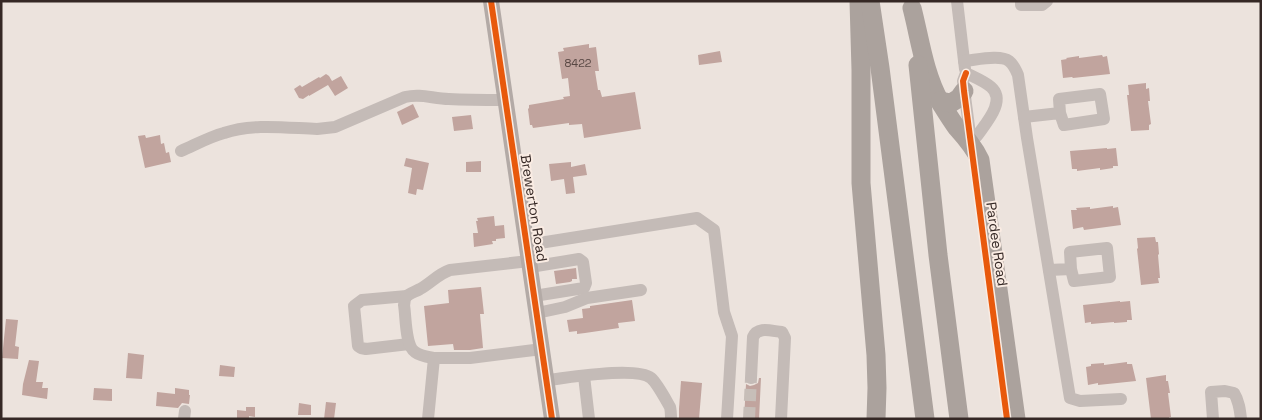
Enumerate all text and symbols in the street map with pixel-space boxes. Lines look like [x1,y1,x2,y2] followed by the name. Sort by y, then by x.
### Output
[565,56,592,70] house number: 8422
[517,153,551,263] street label: Brewerton Road
[982,201,1012,287] street label: Pardee Road

